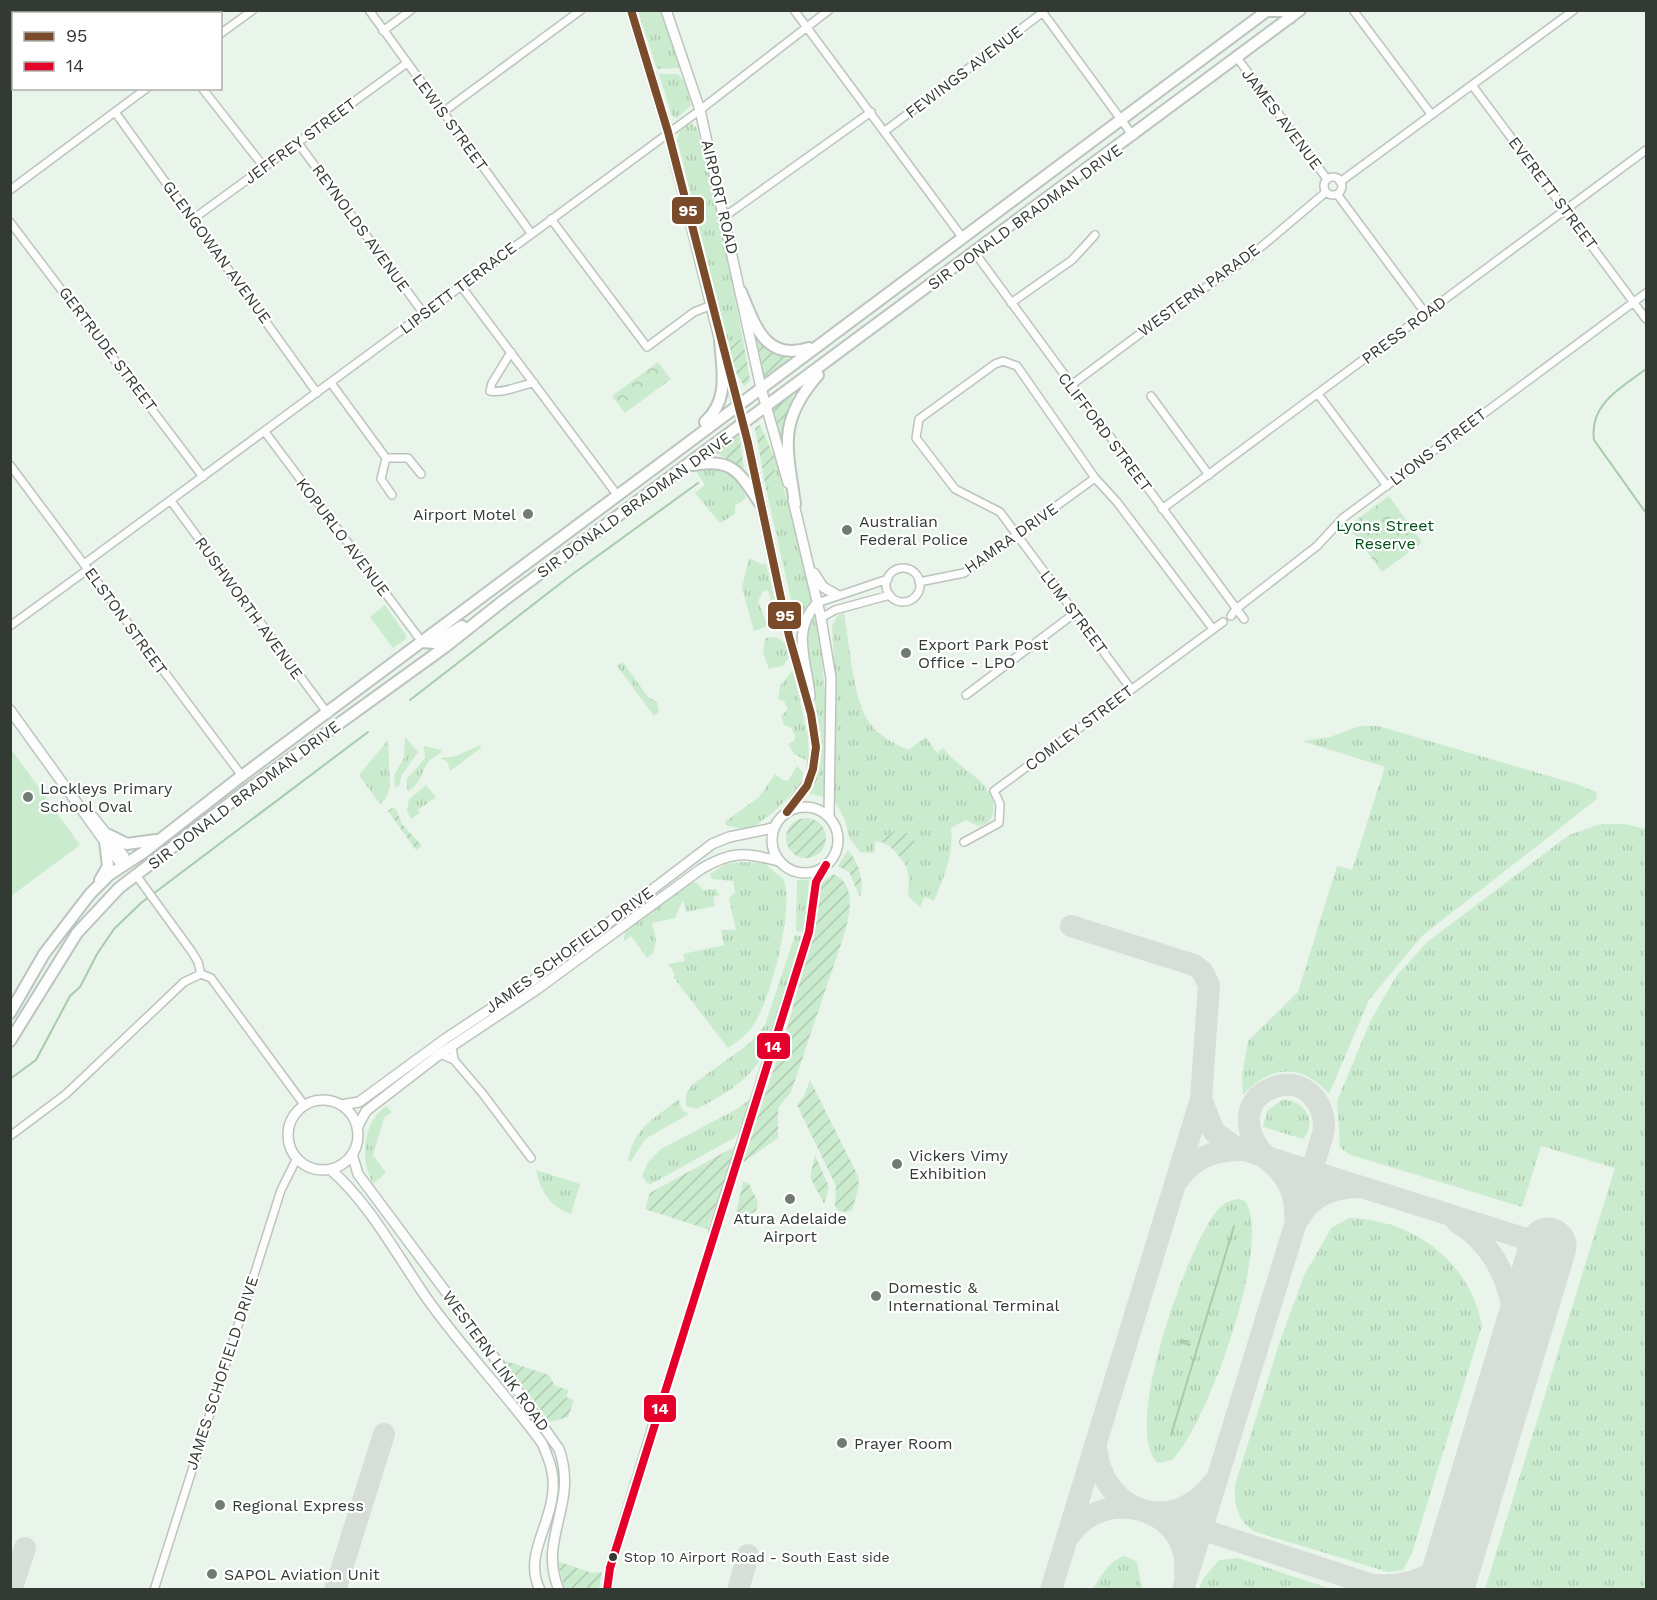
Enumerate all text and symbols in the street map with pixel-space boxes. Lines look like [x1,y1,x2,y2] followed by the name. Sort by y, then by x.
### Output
[12,12,222,90] legend
[902,22,1026,122] street label: FEWINGS AVENUE
[66,25,88,46] text: 95
[66,55,84,76] text: 14
[1238,65,1326,173] street label: JAMES AVENUE
[408,70,492,175] street label: LEWIS STREET
[240,94,360,188] street label: JEFFREY STREET
[1504,133,1602,253] street label: EVERETT STREET
[698,138,742,256] street label: AIRPORT ROAD
[924,140,1126,294] street label: SIR DONALD BRADMAN DRIVE
[308,161,414,295] street label: REYNOLDS AVENUE
[159,177,275,327] street label: GLENGOWAN AVENUE
[671,196,705,225] line badge: 95
[678,201,698,220] text: 95
[396,238,520,338] street label: LIPSETT TERRACE
[1135,240,1263,340] street label: WESTERN PARADE
[55,283,161,415] street label: GERTRUDE STREET
[1358,292,1450,368] street label: PRESS ROAD
[1054,369,1156,496] street label: CLIFFORD STREET
[1386,404,1490,490] street label: LYONS STREET
[533,428,735,582] street label: SIR DONALD BRADMAN DRIVE
[292,474,394,600] street label: KOPURLO AVENUE
[961,499,1061,577] street label: HAMRA DRIVE
[413,505,516,524] place label: Airport Motel
[521,507,535,521] marker: Airport Motel
[859,512,968,549] place label: Australian Federal Police
[1336,516,1434,553] park label: Lyons Street Reserve
[840,523,854,537] marker: Australian Federal Police
[191,533,307,683] street label: RUSHWORTH AVENUE
[81,564,172,679] street label: ELSTON STREET
[1036,566,1112,658] street label: LUM STREET
[767,601,802,630] line badge: 95
[775,606,795,625] text: 95
[918,635,1049,672] place label: Export Park Post Office - LPO
[899,646,913,660] marker: Export Park Post Office - LPO
[1021,681,1137,775] street label: COMLEY STREET
[144,717,344,873] street label: SIR DONALD BRADMAN DRIVE
[40,779,173,816] place label: Lockleys Primary School Oval
[21,790,35,804] marker: Lockleys Primary School Oval
[481,883,657,1017] street label: JAMES SCHOFIELD DRIVE
[756,1032,791,1060] line badge: 14
[764,1037,782,1056] text: 14
[909,1146,1009,1183] place label: Vickers Vimy Exhibition
[890,1157,904,1171] marker: Vickers Vimy Exhibition
[783,1192,797,1206] marker: Atura Adelaide Airport
[733,1209,847,1246] place label: Atura Adelaide Airport
[182,1274,262,1472] street label: JAMES SCHOFIELD DRIVE
[888,1278,1060,1315] place label: Domestic & International Terminal
[439,1287,553,1435] street label: WESTERN LINK ROAD
[869,1289,883,1303] marker: Domestic & International Terminal
[643,1394,677,1423] line badge: 14
[651,1399,669,1418] text: 14
[854,1434,953,1453] place label: Prayer Room
[835,1436,849,1450] marker: Prayer Room
[232,1496,364,1515] place label: Regional Express
[213,1498,227,1512] marker: Regional Express
[624,1549,890,1565] place label: Stop 10 Airport Road - South East side
[607,1551,619,1563] marker: Stop 10 Airport Road - South East side
[224,1565,380,1584] place label: SAPOL Aviation Unit
[205,1567,219,1581] marker: SAPOL Aviation Unit

